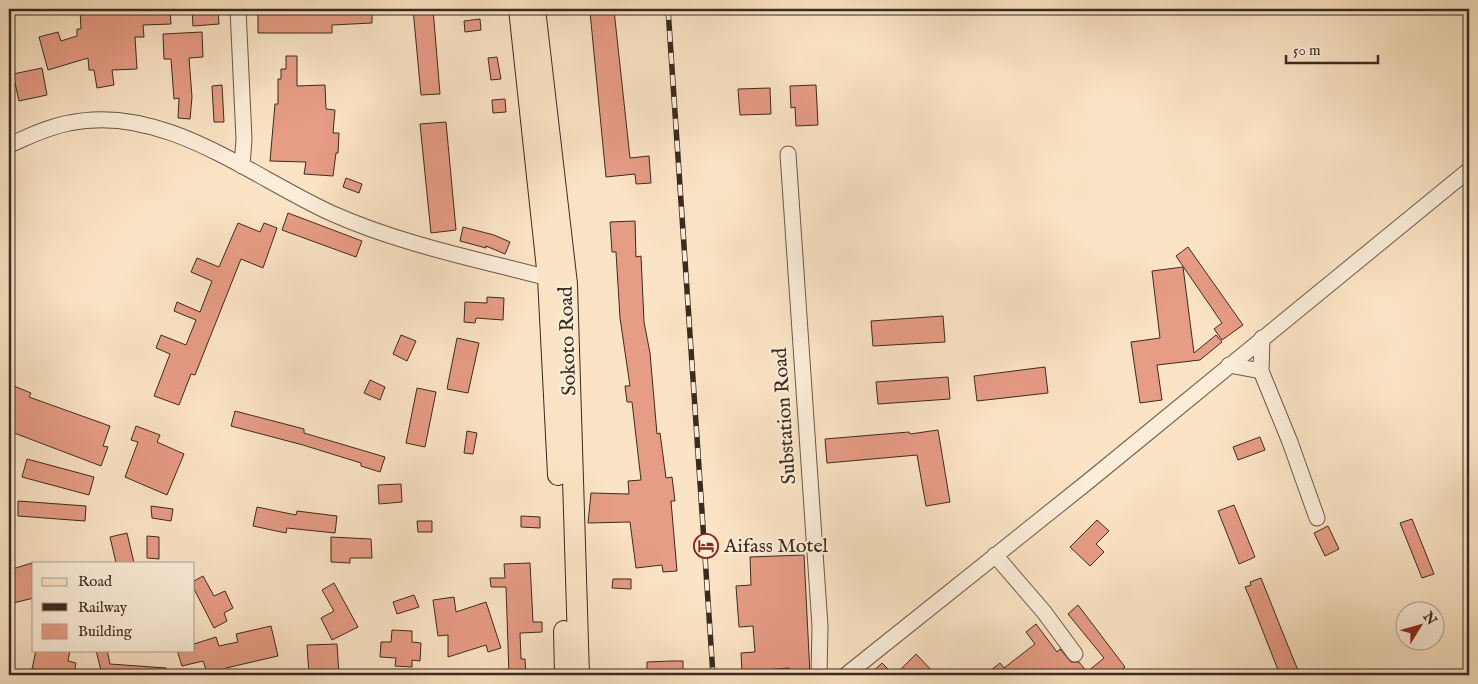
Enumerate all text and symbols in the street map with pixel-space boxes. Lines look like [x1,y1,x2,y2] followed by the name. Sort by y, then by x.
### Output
[1286,32,1378,64] scale bar
[1293,41,1321,60] text: 50 m
[554,286,582,396] street label: Sokoto Road
[768,347,802,485] street label: Substation Road
[693,533,719,559] hotel icon: Aifass Motel
[723,534,829,559] place label: Aifass Motel
[32,562,195,652] legend
[78,572,113,591] text: Road
[78,598,128,617] text: Railway
[1396,602,1446,652] north arrow
[1418,608,1440,629] text: N
[78,622,133,641] text: Building

